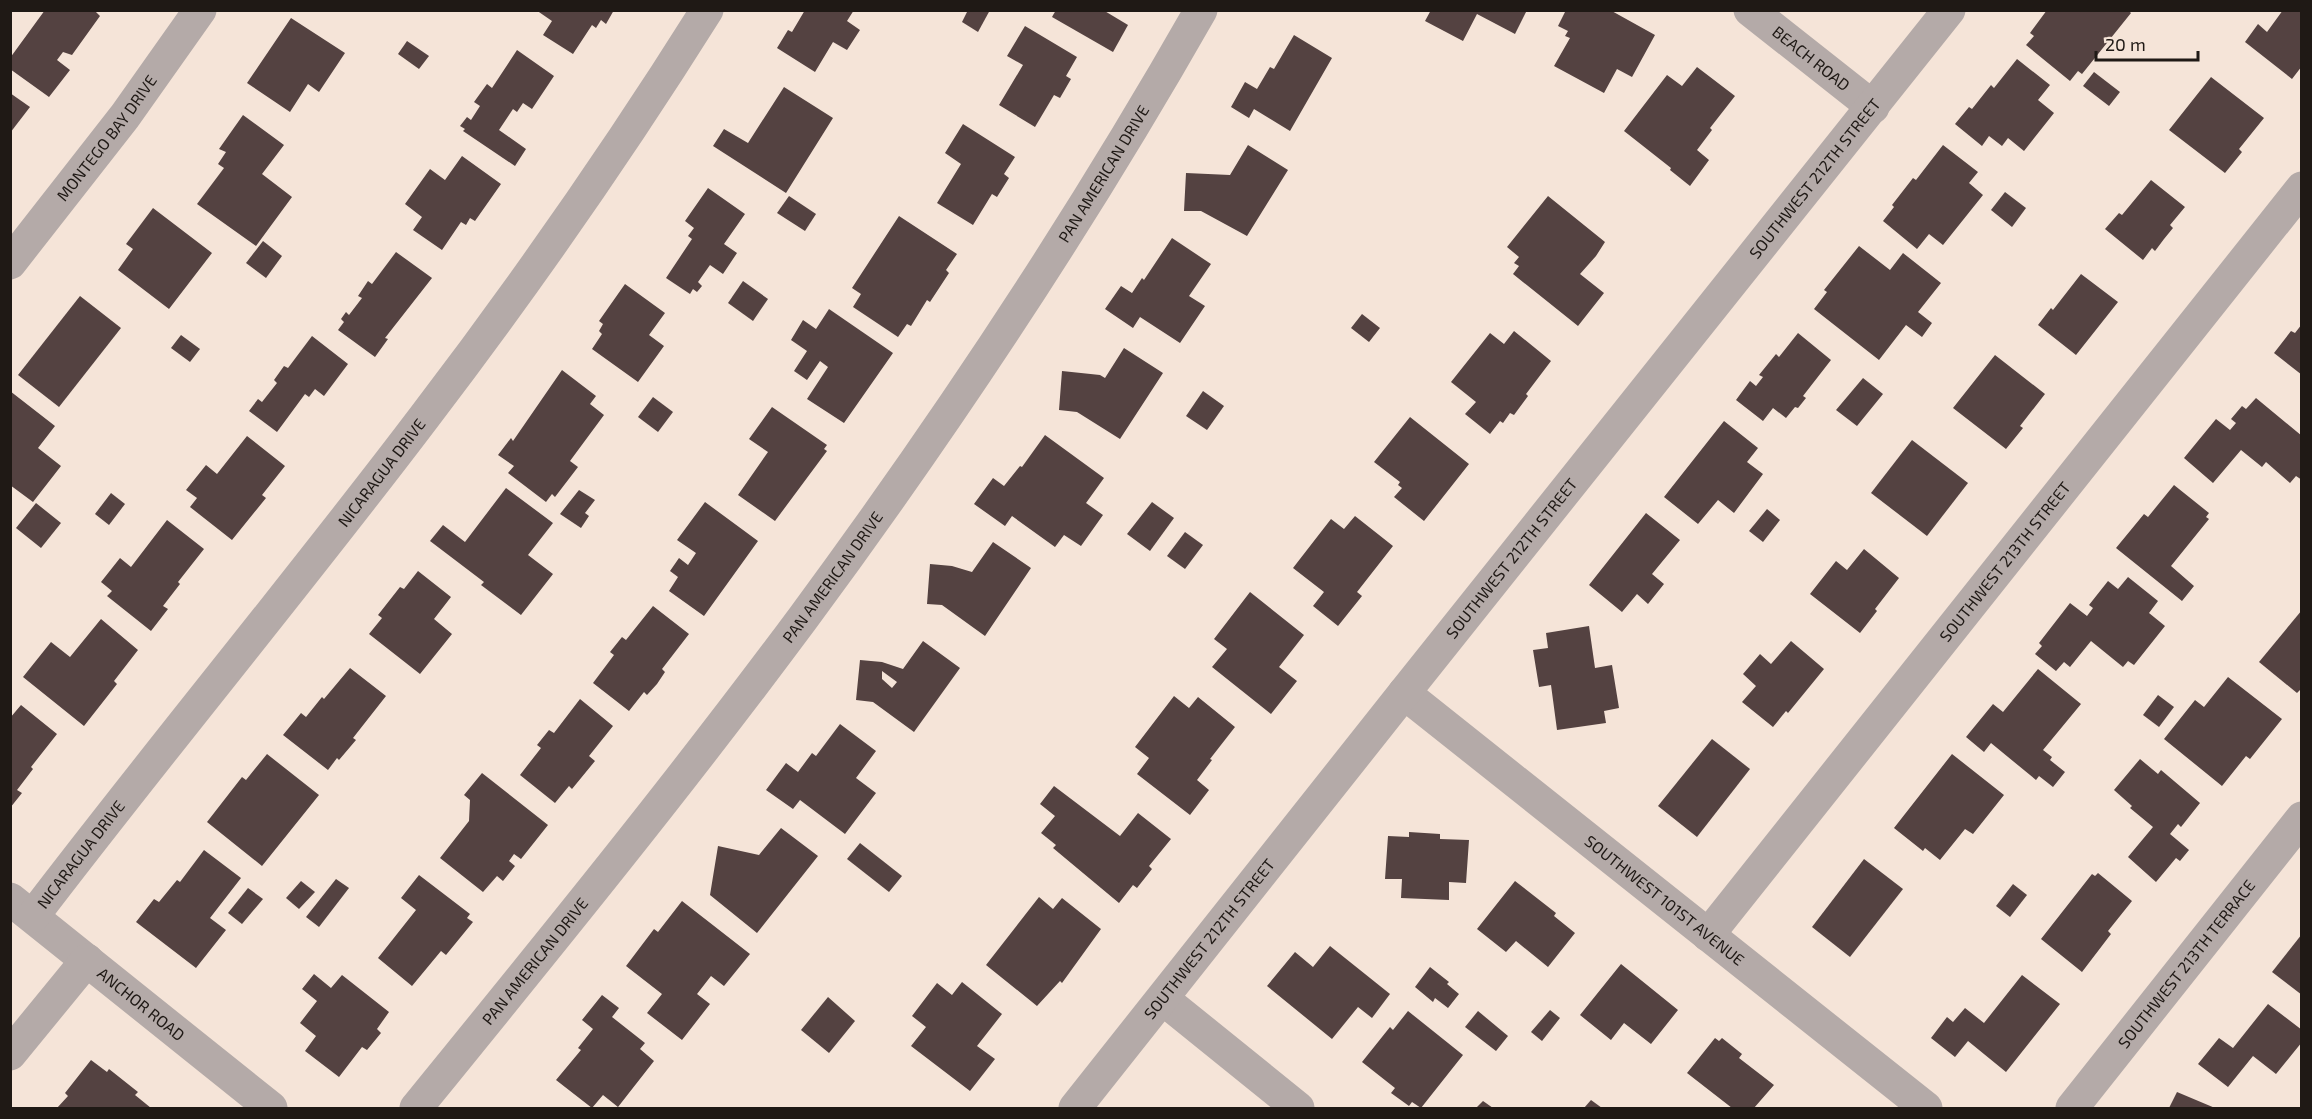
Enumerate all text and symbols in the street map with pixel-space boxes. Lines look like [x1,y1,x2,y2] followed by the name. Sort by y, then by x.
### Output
[1769,22,1854,94] street label: BEACH ROAD
[2096,24,2198,62] scale bar
[2105,33,2146,55] text: 20 m
[52,71,160,204] street label: MONTEGO BAY DRIVE
[1745,94,1884,262] street label: SOUTHWEST 212TH STREET
[1054,101,1153,246] street label: PAN AMERICAN DRIVE
[333,414,429,530] street label: NICARAGUA DRIVE
[1442,474,1581,642] street label: SOUTHWEST 212TH STREET
[1935,477,2074,645] street label: SOUTHWEST 213TH STREET
[778,507,886,646] street label: PAN AMERICAN DRIVE
[32,796,128,912] street label: NICARAGUA DRIVE
[1581,831,1749,969] street label: SOUTHWEST 101ST AVENUE
[1139,854,1278,1022] street label: SOUTHWEST 212TH STREET
[2113,876,2258,1052] street label: SOUTHWEST 213TH TERRACE
[478,894,592,1028] street label: PAN AMERICAN DRIVE
[94,963,189,1044] street label: ANCHOR ROAD

